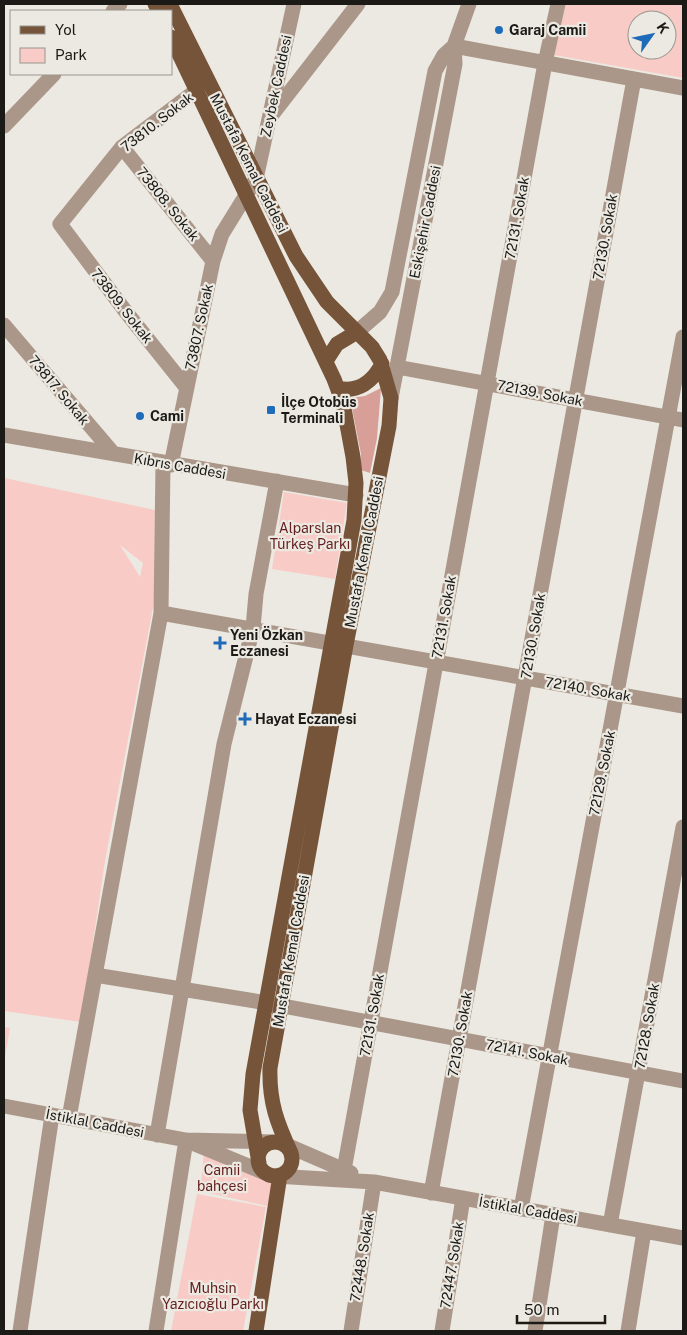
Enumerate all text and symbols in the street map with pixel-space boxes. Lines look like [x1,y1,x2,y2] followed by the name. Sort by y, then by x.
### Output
[10,10,172,75] legend
[627,10,677,60] north arrow
[653,19,672,36] text: K
[55,21,76,38] text: Yol
[509,22,586,38] place label: Garaj Camii
[493,24,505,36] marker: Garaj Camii
[257,33,295,139] street label: Zeybek Caddesi
[55,46,87,63] text: Park
[118,89,196,155] street label: 73810. Sokak
[207,91,291,235] street label: Mustafa Kemal Caddesi
[133,164,203,244] street label: 73808. Sokak
[406,164,444,280] street label: Eskişehir Caddesi
[502,175,532,261] street label: 72131. Sokak
[590,193,620,281] street label: 72130. Sokak
[88,266,156,347] street label: 73809. Sokak
[182,282,216,372] street label: 73807. Sokak
[25,352,93,428] street label: 73817. Sokak
[496,377,584,409] street label: 72139. Sokak
[281,393,357,426] place label: İlçe Otobüs Terminali
[265,404,277,416] marker: İlçe Otobüs Terminali
[150,408,184,424] place label: Cami
[134,410,146,422] marker: Cami
[133,450,227,482] street label: Kıbrıs Caddesi
[341,475,387,629] street label: Mustafa Kemal Caddesi
[270,520,350,552] park label: Alparslan Türkeş Parkı
[429,574,459,660] street label: 72131. Sokak
[518,592,548,680] street label: 72130. Sokak
[230,626,303,659] place label: Yeni Özkan Eczanesi
[214,637,226,649] marker: Yeni Özkan Eczanesi
[544,674,632,704] street label: 72140. Sokak
[255,711,357,727] place label: Hayat Eczanesi
[239,713,251,725] marker: Hayat Eczanesi
[586,729,618,817] street label: 72129. Sokak
[270,874,312,1028] street label: Mustafa Kemal Caddesi
[357,972,387,1058] street label: 72131. Sokak
[632,982,662,1070] street label: 72128. Sokak
[445,990,475,1078] street label: 72130. Sokak
[484,1036,570,1068] street label: 72141. Sokak
[45,1104,146,1140] street label: İstiklal Caddesi
[197,1162,247,1194] park label: Camii bahçesi
[478,1191,579,1227] street label: İstiklal Caddesi
[347,1211,377,1303] street label: 72448. Sokak
[437,1220,467,1310] street label: 72447. Sokak
[162,1280,264,1312] park label: Muhsin Yazıcıoğlu Parkı
[517,1292,604,1324] scale bar
[524,1301,559,1318] text: 50 m

